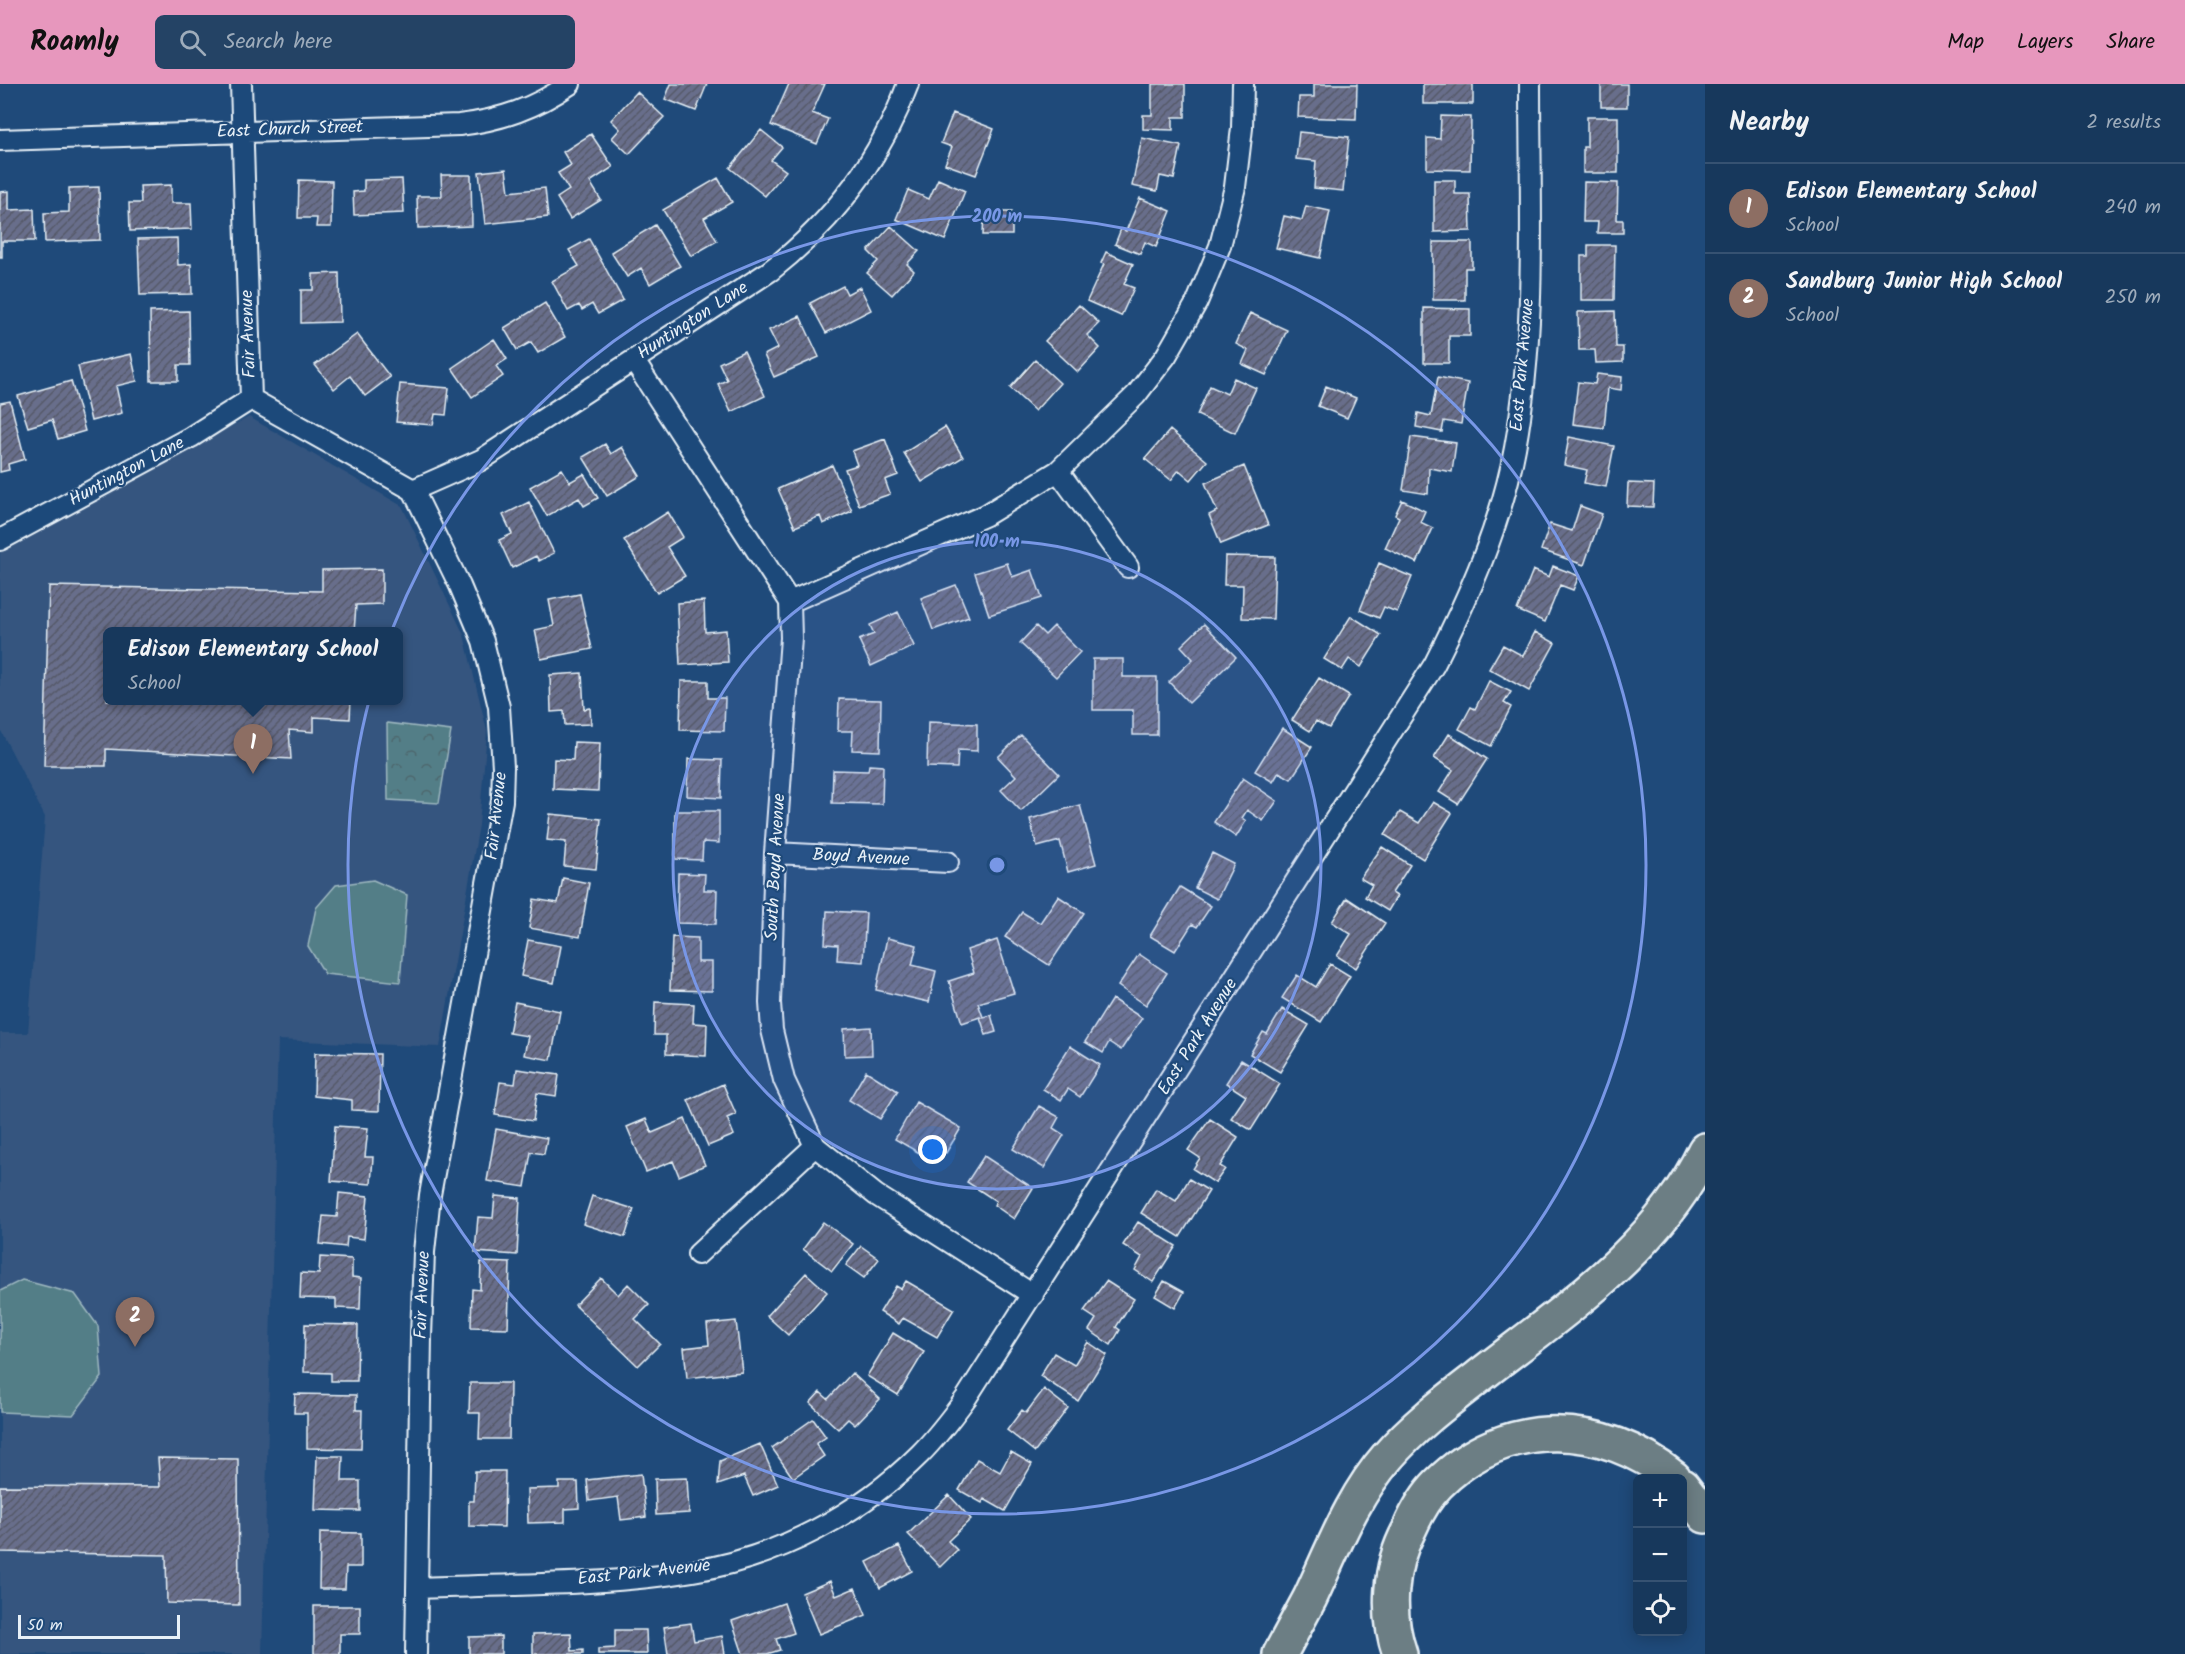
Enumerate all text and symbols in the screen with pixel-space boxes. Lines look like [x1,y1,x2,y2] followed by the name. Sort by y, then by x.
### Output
[155,15,575,69] search box
[30,20,119,65] text: Roamly
[224,25,332,60] text: Search here
[176,26,209,59] icon: search
[1947,26,1984,59] text: Map
[2017,26,2073,59] text: Layers
[2106,26,2155,59] text: Share
[1729,102,1809,144] text: Nearby
[2086,107,2161,139] text: 2 results
[216,113,365,147] street label: East Church Street
[1786,175,2037,210] text: Edison Elementary School
[1745,192,1752,224] text: 1
[2104,192,2161,224] text: 240 m
[972,203,1023,232] text: 200 m
[1786,210,1839,242] text: School
[1786,265,2062,300] text: Sandburg Junior High School
[632,274,754,368] street label: Huntington Lane
[1743,282,1754,314] text: 2
[2105,282,2161,314] text: 250 m
[233,289,265,379] street label: Fair Avenue
[1503,297,1543,433] street label: East Park Avenue
[1786,300,1839,332] text: School
[64,429,190,515] street label: Huntington Lane
[974,528,1020,557] text: 100 m
[103,627,403,705] popup
[128,633,378,668] text: Edison Elementary School
[128,668,181,700] text: School
[234,724,272,774] pin: 1
[478,771,516,861] street label: Fair Avenue
[758,793,794,941] street label: South Boyd Avenue
[812,841,910,875] street label: Boyd Avenue
[987,855,1007,875] centre of rings
[1150,973,1246,1101] street label: East Park Avenue
[918,1135,947,1164] your location
[407,1250,439,1340] street label: Fair Avenue
[116,1298,154,1347] pin: 2
[1633,1474,1687,1636] map controls
[1633,1474,1687,1528] button: +
[1633,1528,1687,1582] button: −
[576,1552,712,1594] street label: East Park Avenue
[1633,1582,1687,1636] button: locate
[18,1612,180,1640] scale bar
[27,1613,63,1638] text: 50 m

